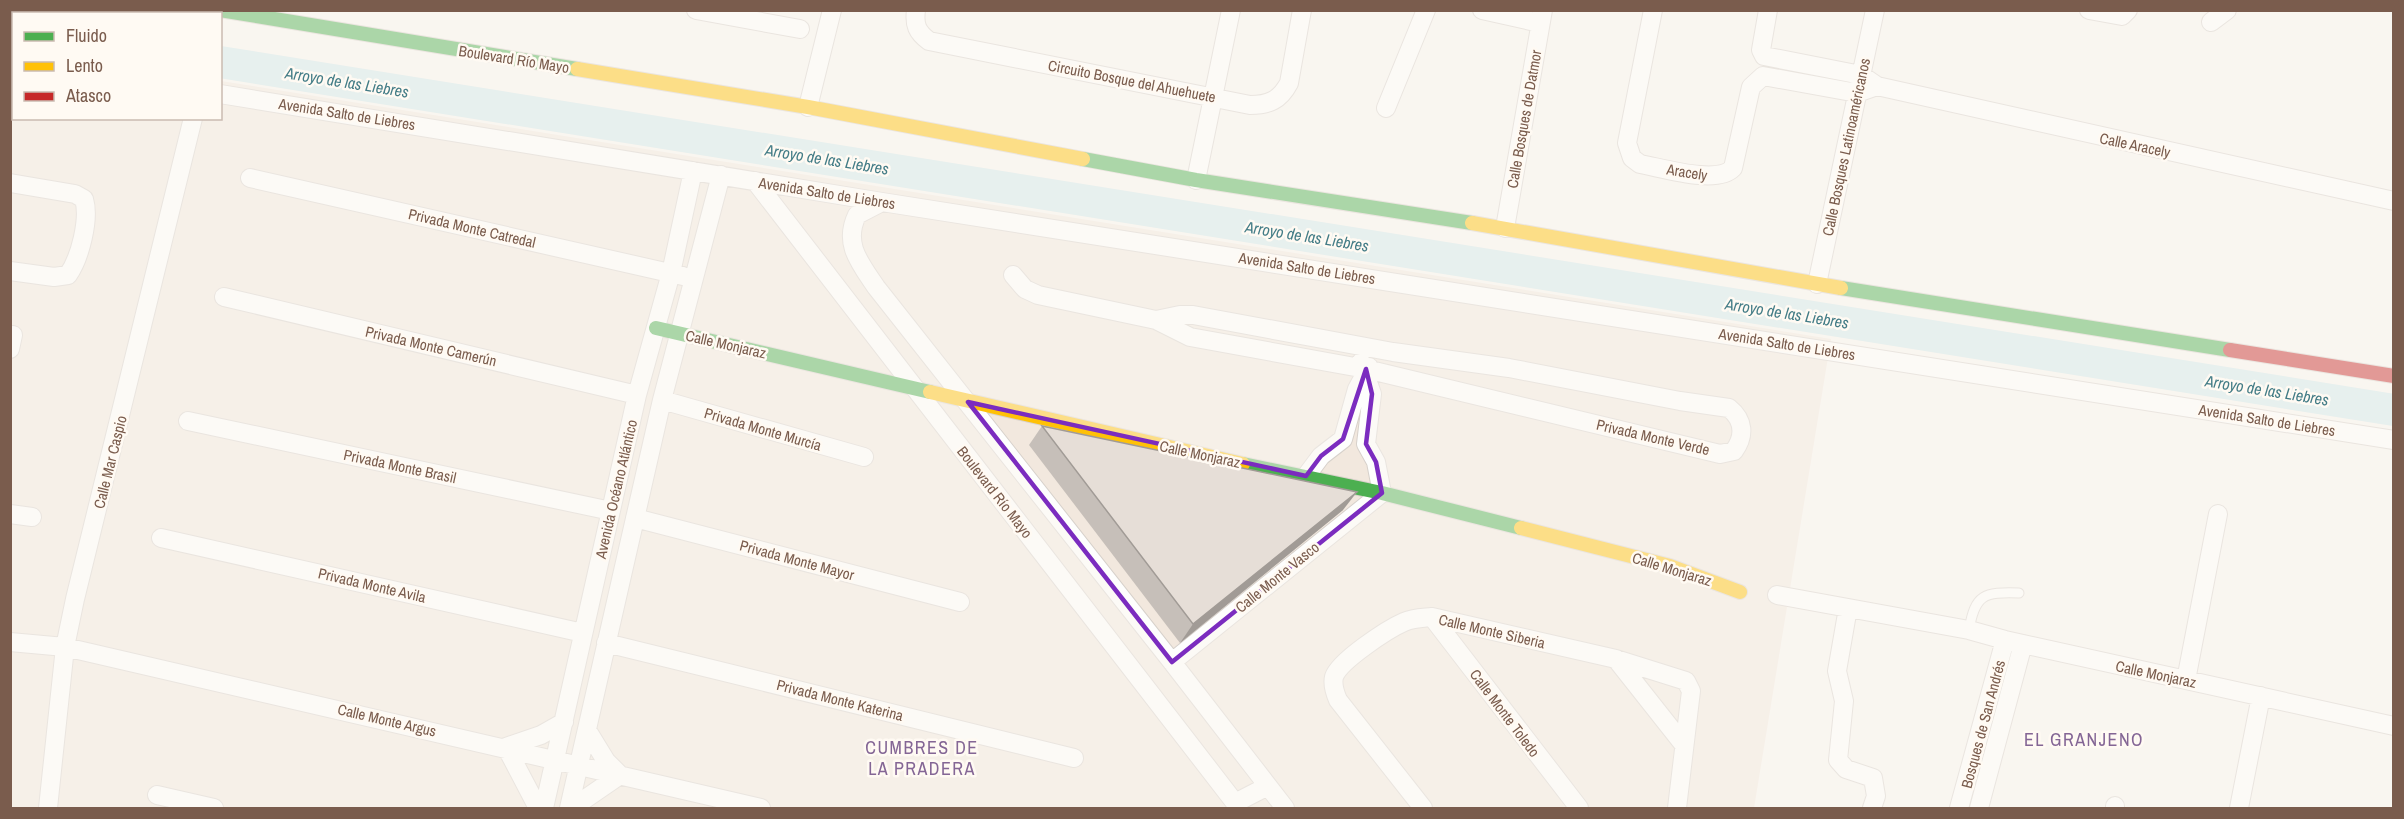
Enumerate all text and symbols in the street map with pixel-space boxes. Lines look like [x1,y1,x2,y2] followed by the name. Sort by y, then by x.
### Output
[12,12,222,120] legend
[66,23,107,48] text: Fluido
[457,40,571,78] street label: Boulevard Río Mayo
[1501,48,1547,190] street label: Calle Bosques de Datmor
[66,53,103,78] text: Lento
[1046,54,1218,108] street label: Circuito Bosque del Ahuehuete
[1817,56,1875,238] street label: Calle Bosques Latinoaméricanos
[283,61,411,103] water label: Arroyo de las Liebres
[65,83,111,108] text: Atasco
[276,93,417,135] street label: Avenida Salto de Liebres
[2098,127,2173,163] street label: Calle Aracely
[763,138,891,180] water label: Arroyo de las Liebres
[1664,158,1710,186] street label: Aracely
[756,172,897,214] street label: Avenida Salto de Liebres
[406,203,538,253] street label: Privada Monte Catredal
[1243,215,1371,257] water label: Arroyo de las Liebres
[1236,247,1377,289] street label: Avenida Salto de Liebres
[1723,292,1851,334] water label: Arroyo de las Liebres
[363,321,499,371] street label: Privada Monte Camerún
[1716,323,1857,365] street label: Avenida Salto de Liebres
[684,325,768,363] street label: Calle Monjaraz
[2203,369,2331,411] water label: Arroyo de las Liebres
[2196,399,2337,441] street label: Avenida Salto de Liebres
[702,402,824,456] street label: Privada Monte Murcía
[88,413,132,511] street label: Calle Mar Caspio
[1594,414,1712,460] street label: Privada Monte Verde
[590,417,642,562] street label: Avenida Océano Atlántico
[1158,435,1242,473] street label: Calle Monjaraz
[952,442,1038,542] street label: Boulevard Río Mayo
[342,444,458,488] street label: Privada Monte Brasil
[737,535,857,585] street label: Privada Monte Mayor
[1231,537,1323,617] street label: Calle Monte Vasco
[1630,547,1714,591] street label: Calle Monjaraz
[316,562,428,608] street label: Privada Monte Avila
[1437,609,1547,653] street label: Calle Monte Siberia
[2114,655,2198,693] street label: Calle Monjaraz
[1956,658,2010,790] street label: Bosques de San Andrés
[1465,665,1545,761] street label: Calle Monte Toledo
[774,674,906,726] street label: Privada Monte Katerina
[336,698,438,742] street label: Calle Monte Argus
[2024,727,2144,752] district label: EL GRANJENO
[865,735,979,781] district label: CUMBRES DE LA PRADERA

